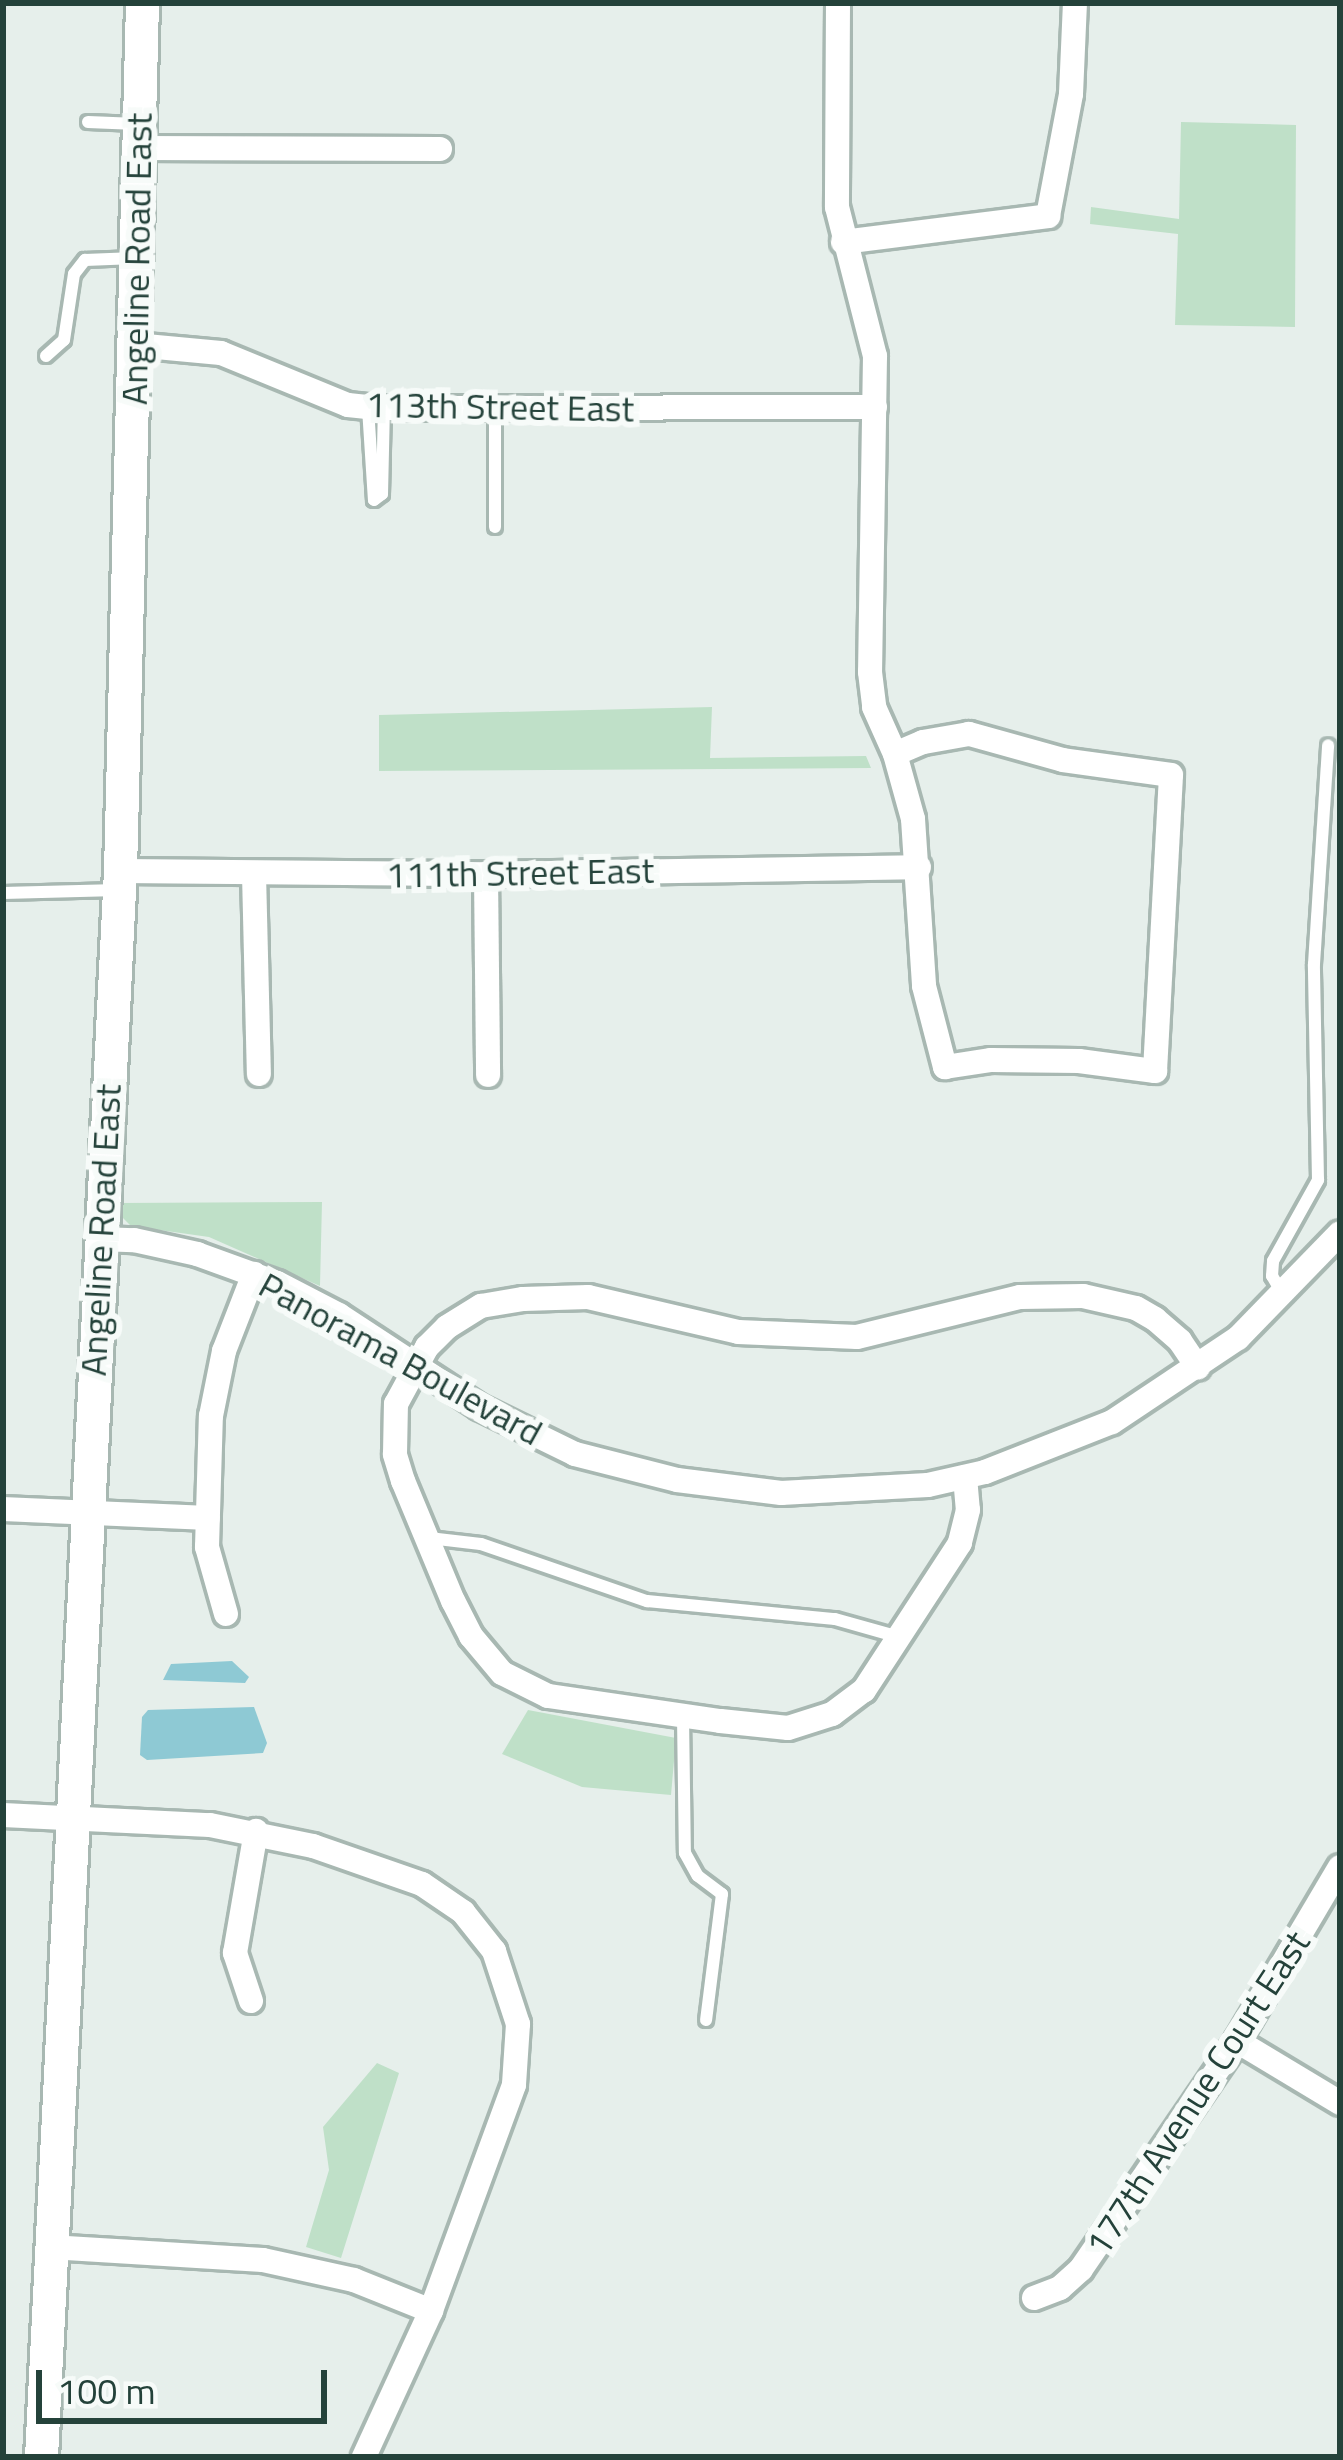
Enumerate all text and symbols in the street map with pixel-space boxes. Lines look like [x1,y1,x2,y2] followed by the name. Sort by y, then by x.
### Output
[112,113,160,405] street label: Angeline Road East
[365,382,635,430] street label: 113th Street East
[385,848,655,896] street label: 111th Street East
[71,1083,129,1377] street label: Angeline Road East
[252,1262,550,1454] street label: Panorama Boulevard
[1076,1922,1318,2264] street label: 177th Avenue Court East
[42,2346,333,2420] scale bar
[57,2363,156,2418] text: 100 m

